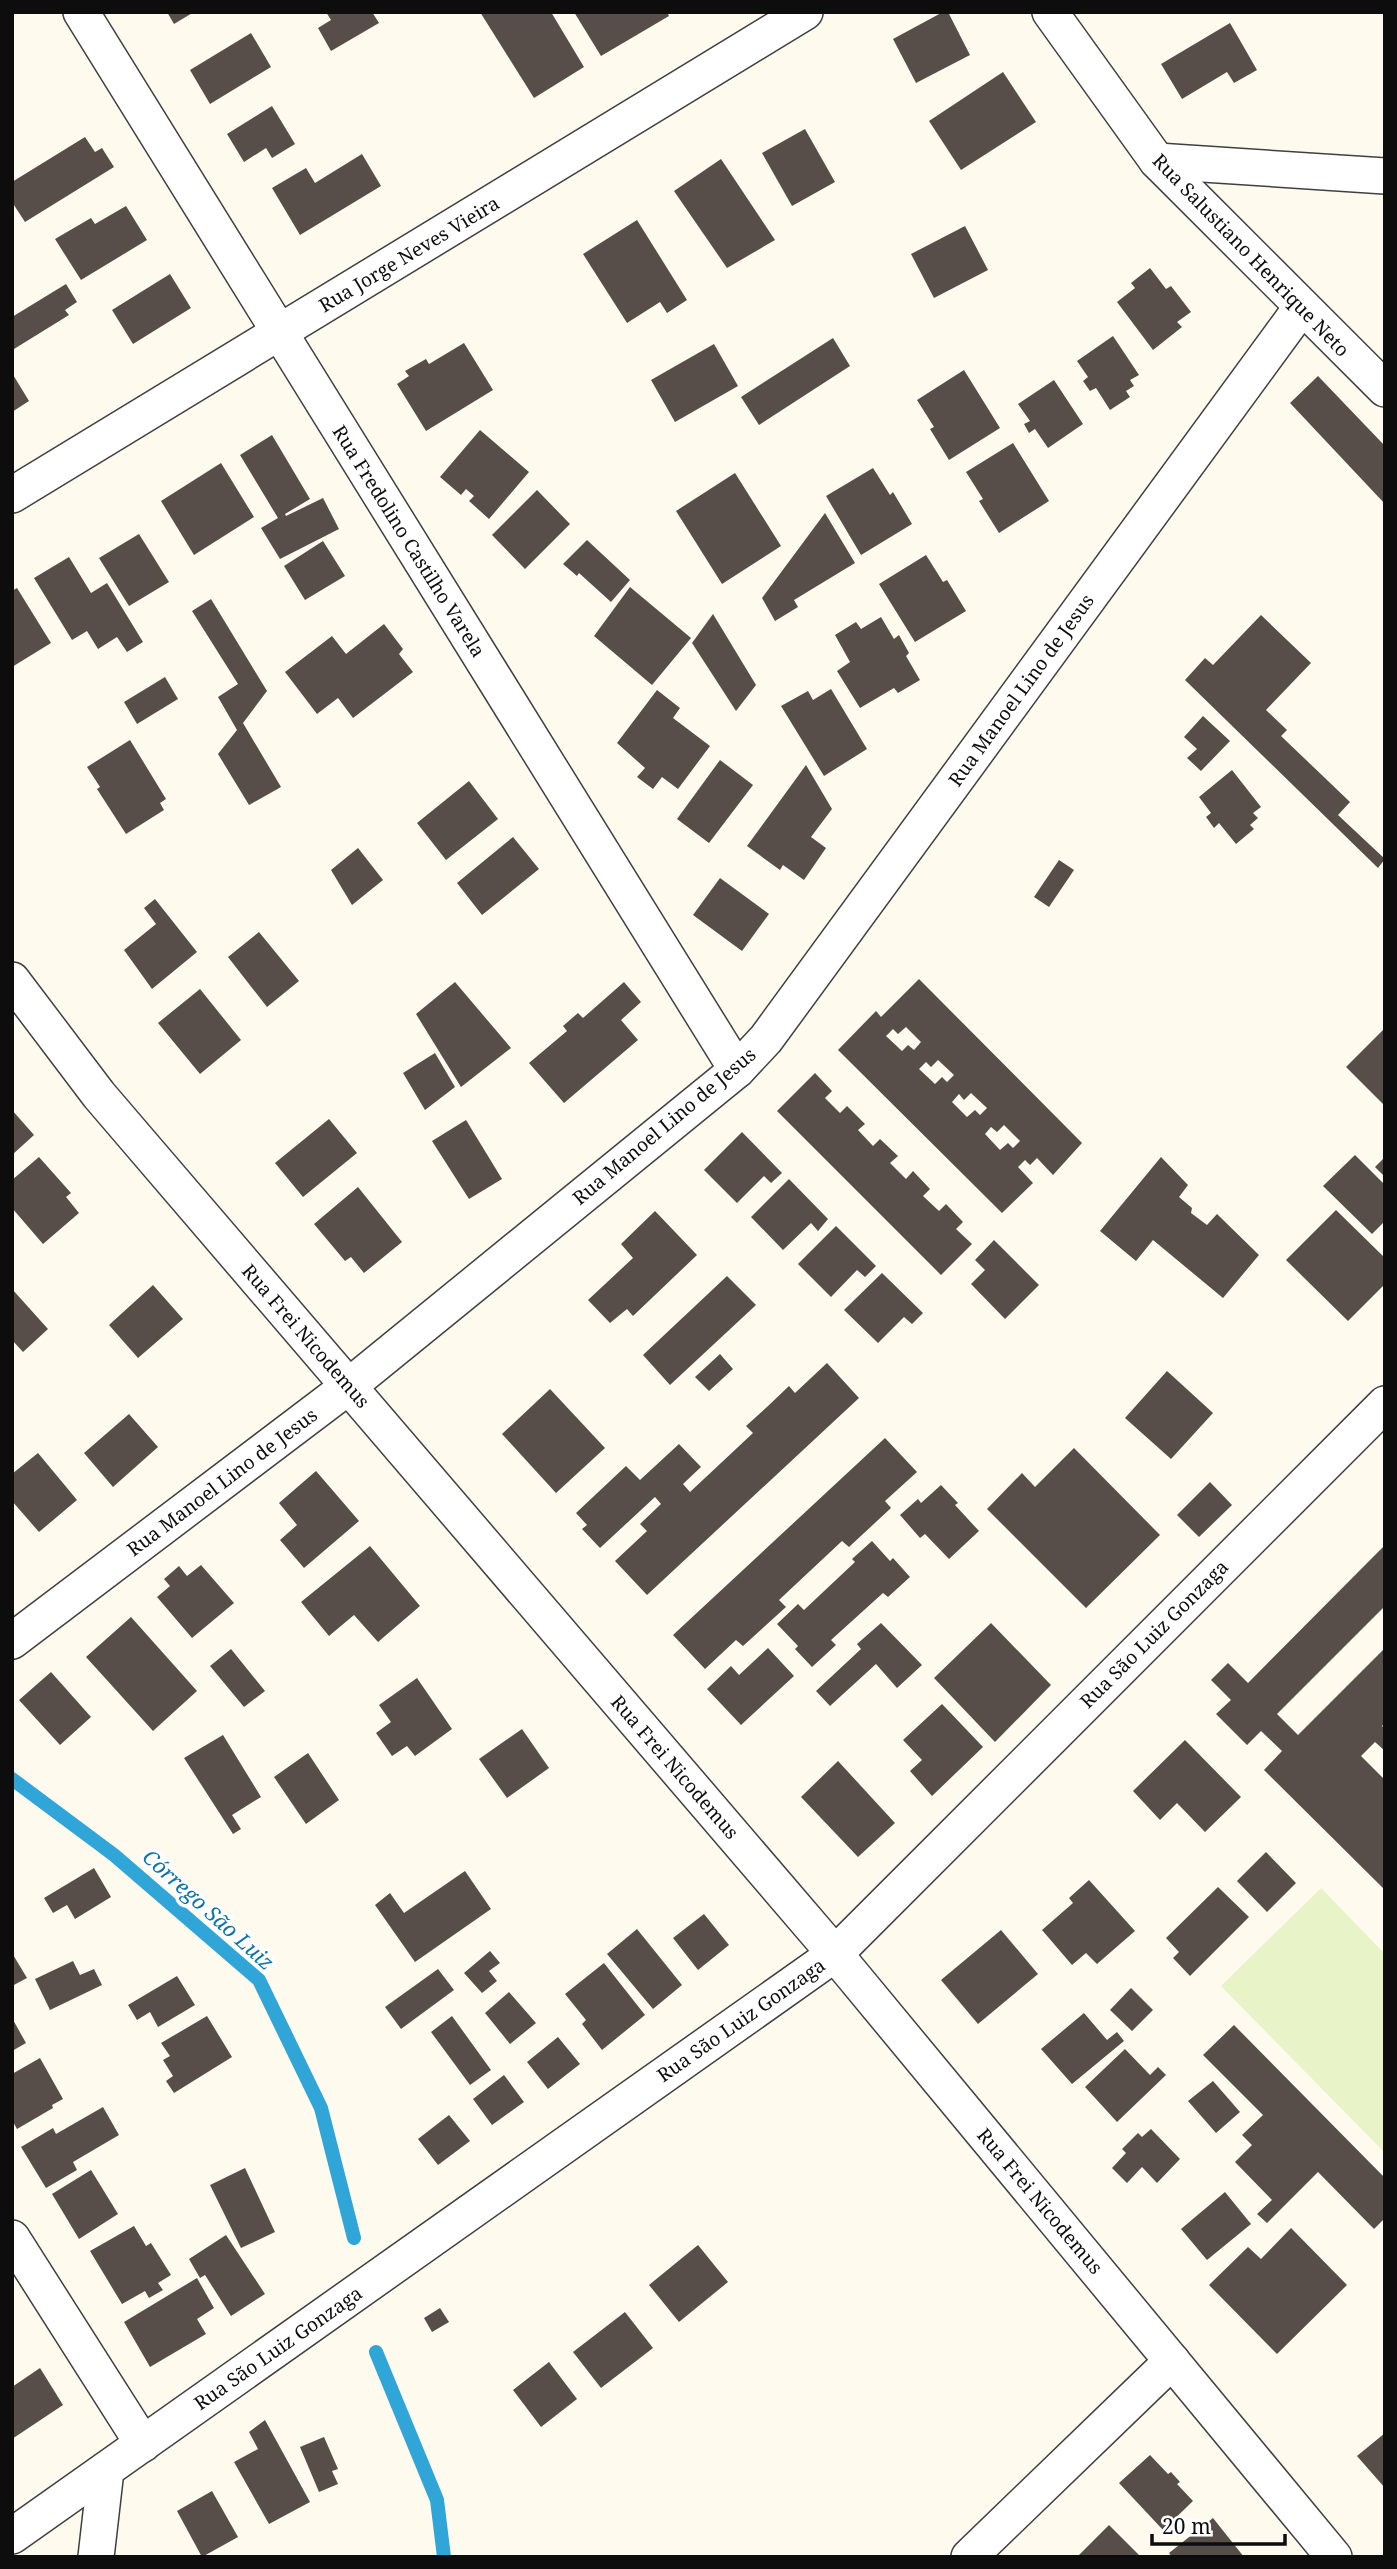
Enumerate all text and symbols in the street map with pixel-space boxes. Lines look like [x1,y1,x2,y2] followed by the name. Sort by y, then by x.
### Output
[1147,148,1355,362] street label: Rua Salustiano Henrique Neto
[314,190,504,318] street label: Rua Jorge Neves Vieira
[327,420,491,662] street label: Rua Fredolino Castilho Varela
[942,589,1100,791] street label: Rua Manoel Lino de Jesus
[567,1042,761,1210] street label: Rua Manoel Lino de Jesus
[236,1258,376,1414] street label: Rua Frei Nicodemus
[122,1402,322,1562] street label: Rua Manoel Lino de Jesus
[1074,1554,1234,1714] street label: Rua São Luiz Gonzaga
[605,1689,745,1845] street label: Rua Frei Nicodemus
[137,1843,280,1976] water label: Córrego São Luiz
[652,1952,830,2088] street label: Rua São Luiz Gonzaga
[971,2123,1109,2279] street label: Rua Frei Nicodemus
[189,2280,367,2416] street label: Rua São Luiz Gonzaga
[1152,2502,1285,2546] scale bar
[1162,2512,1211,2540] text: 20 m

